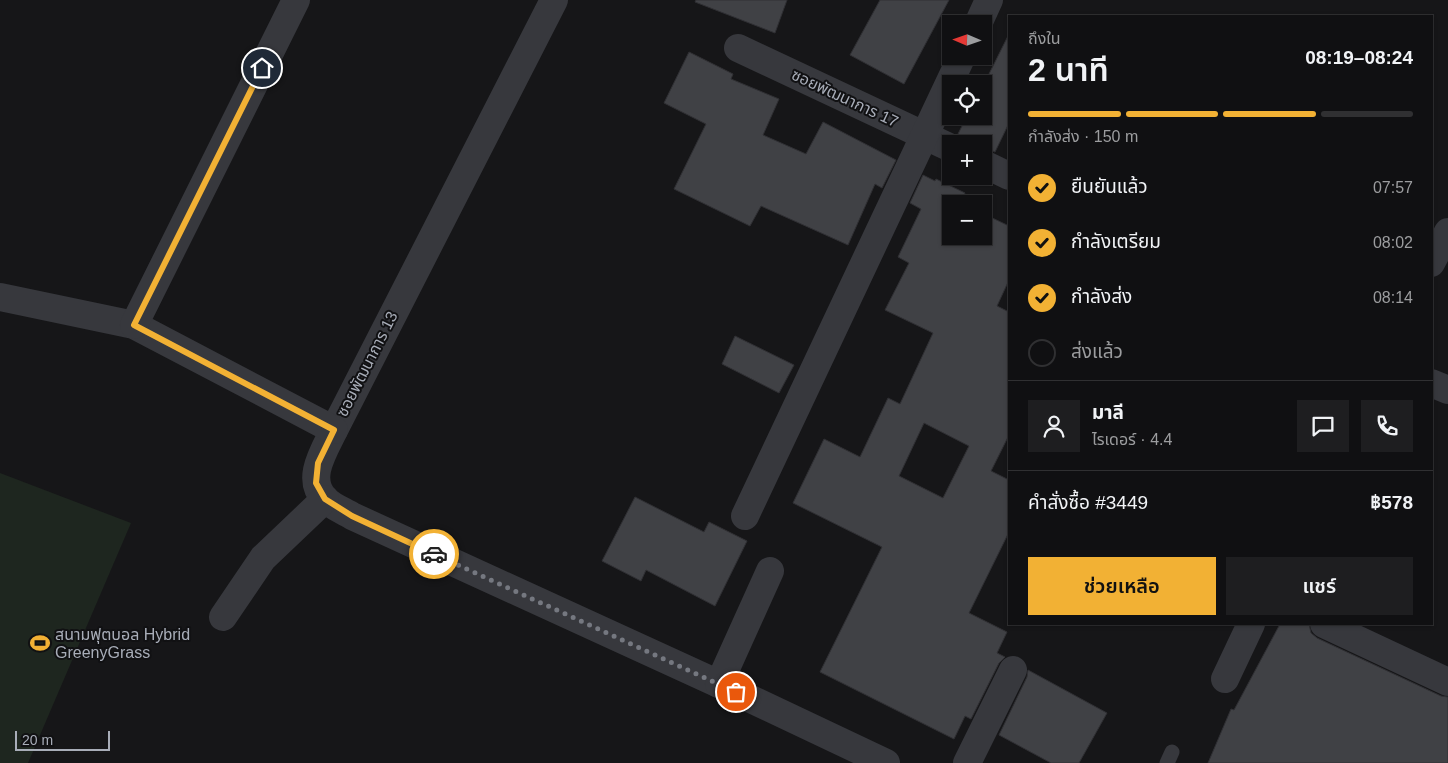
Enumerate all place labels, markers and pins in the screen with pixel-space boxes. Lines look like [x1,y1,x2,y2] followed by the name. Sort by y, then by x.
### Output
[241,47,283,89] pin
[55,626,190,661] place label: สนามฟุตบอล Hybrid GreenyGrass
[29,632,51,654] sports icon: สนามฟุตบอล Hybrid GreenyGrass
[715,671,757,713] pin

